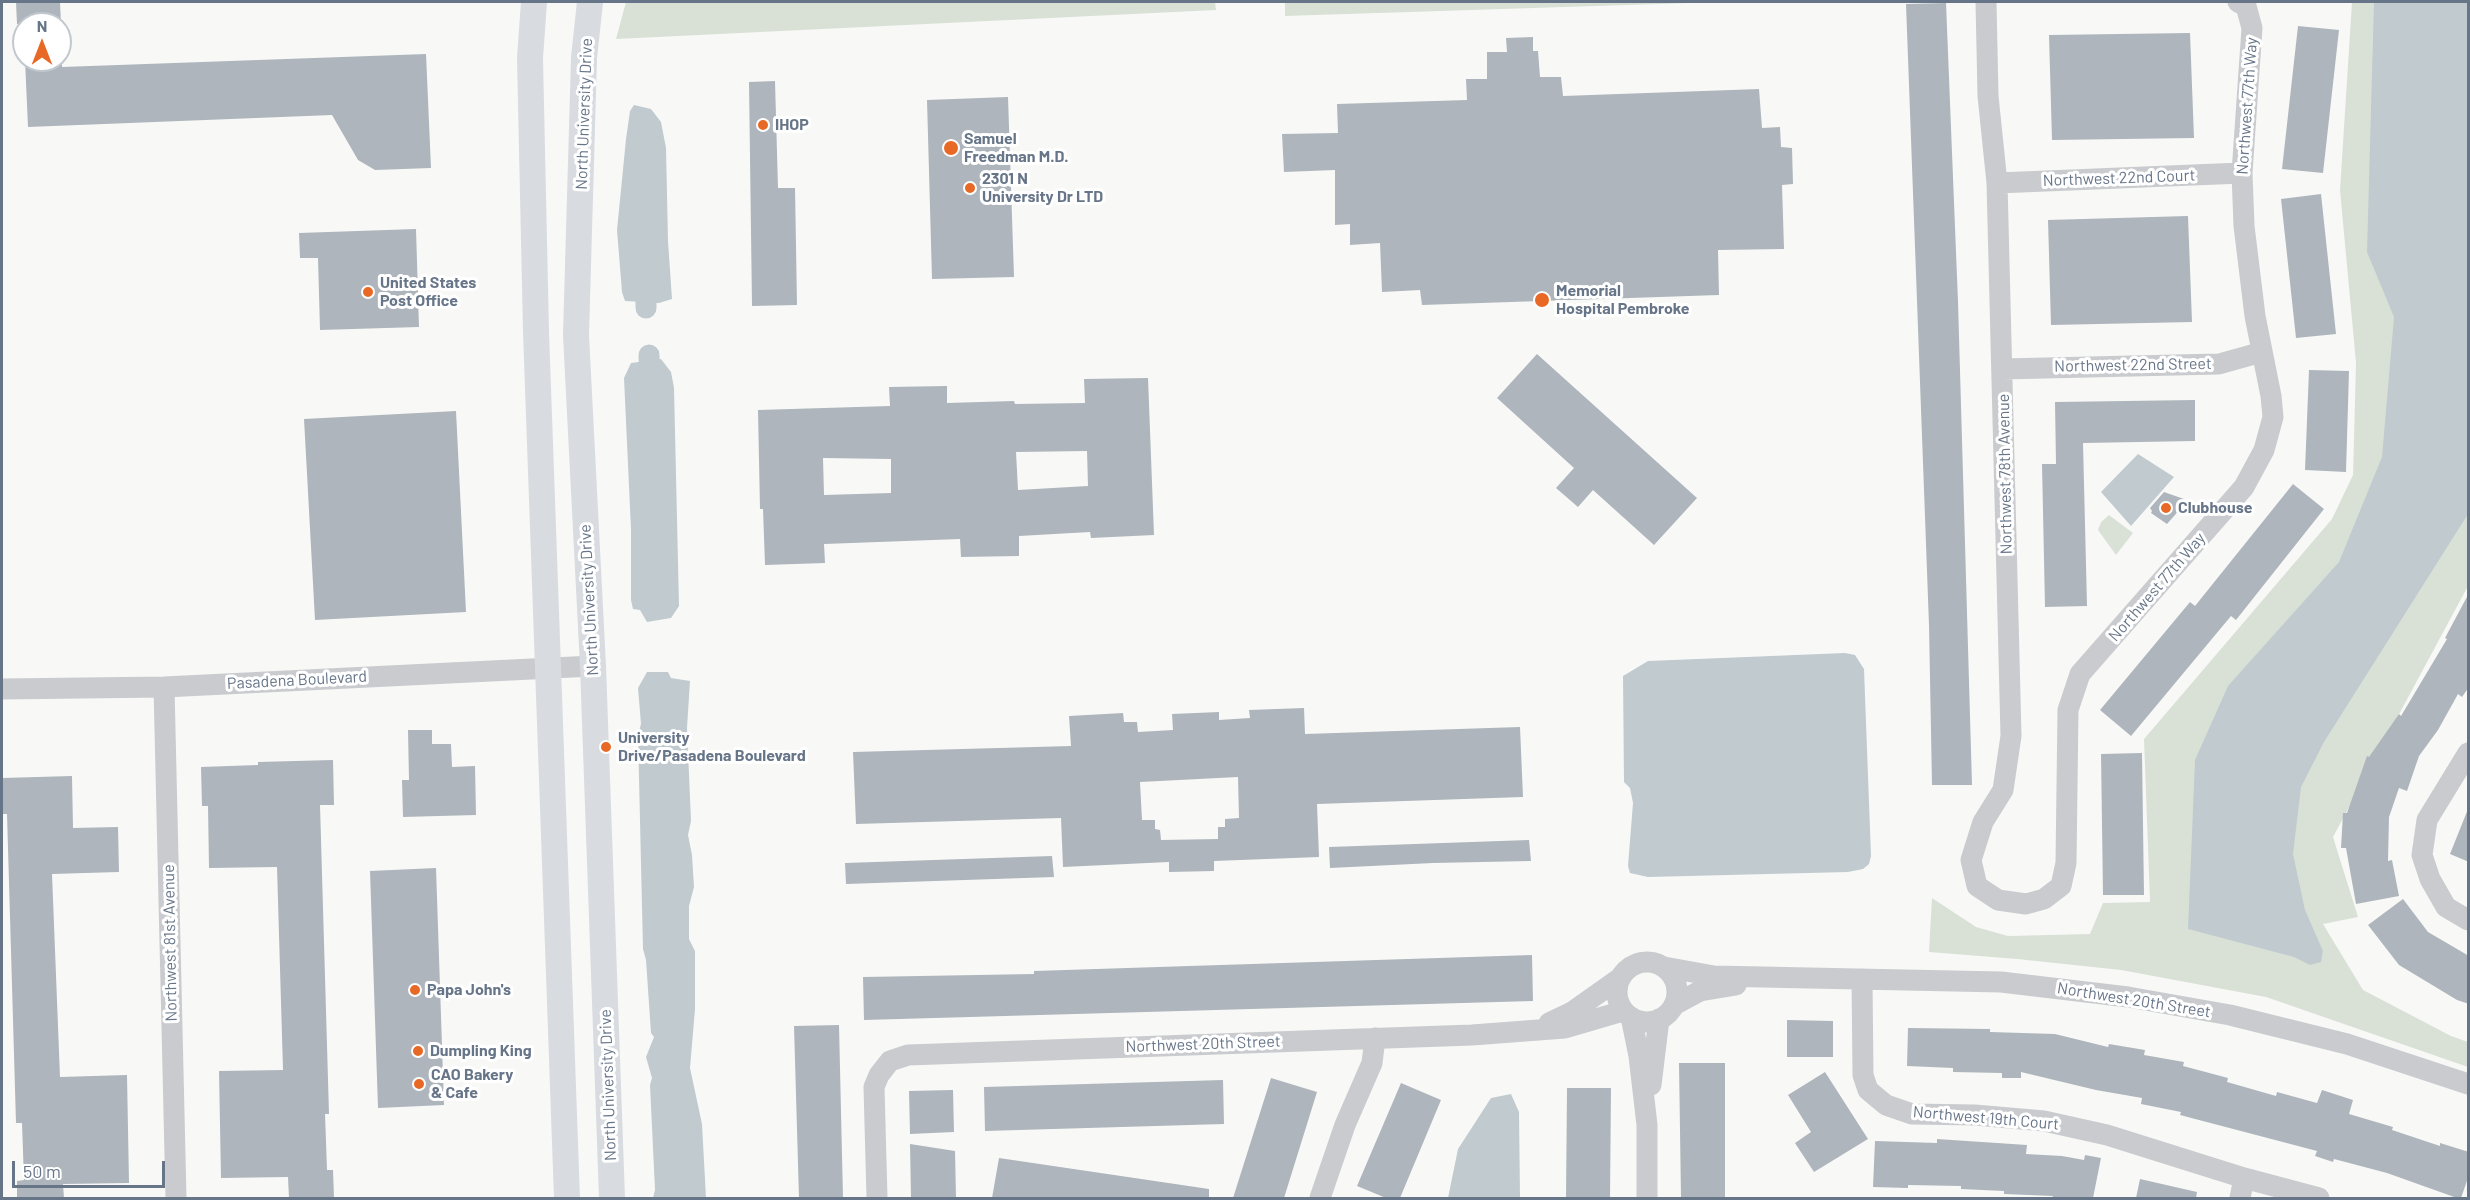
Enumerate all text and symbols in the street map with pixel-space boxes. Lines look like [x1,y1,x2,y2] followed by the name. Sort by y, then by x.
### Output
[12,12,72,72] north arrow
[37,16,47,35] text: N
[2233,37,2261,175] street label: Northwest 77th Way
[572,38,596,190] street label: North University Drive
[775,115,809,135] place label: IHOP
[756,118,770,132] marker: IHOP
[964,129,1069,167] place label: Samuel Freedman M.D.
[942,139,960,157] marker: Samuel Freedman M.D.
[2042,166,2196,190] street label: Northwest 22nd Court
[982,169,1103,207] place label: 2301 N University Dr LTD
[963,181,977,195] marker: 2301 N University Dr LTD
[380,273,476,311] place label: United States Post Office
[1556,281,1689,319] place label: Memorial Hospital Pembroke
[361,285,375,299] marker: United States Post Office
[1533,291,1551,309] marker: Memorial Hospital Pembroke
[2054,354,2212,376] street label: Northwest 22nd Street
[1994,394,2016,554] street label: Northwest 78th Avenue
[2178,498,2252,518] place label: Clubhouse
[2159,501,2173,515] marker: Clubhouse
[575,524,603,676] street label: North University Drive
[2105,529,2209,645] street label: Northwest 77th Way
[227,667,367,693] street label: Pasadena Boulevard
[618,728,806,766] place label: University Drive/Pasadena Boulevard
[599,740,613,754] marker: University Drive/Pasadena Boulevard
[159,864,181,1022] street label: Northwest 81st Avenue
[2056,978,2212,1022] street label: Northwest 20th Street
[427,980,511,1000] place label: Papa John's
[408,983,422,997] marker: Papa John's
[596,1009,620,1161] street label: North University Drive
[1125,1032,1281,1056] street label: Northwest 20th Street
[430,1041,532,1061] place label: Dumpling King
[411,1044,425,1058] marker: Dumpling King
[431,1065,513,1103] place label: CAO Bakery & Cafe
[412,1077,426,1091] marker: CAO Bakery & Cafe
[1912,1102,2060,1134] street label: Northwest 19th Court
[15,1149,168,1187] scale bar
[23,1160,61,1182] text: 50 m

